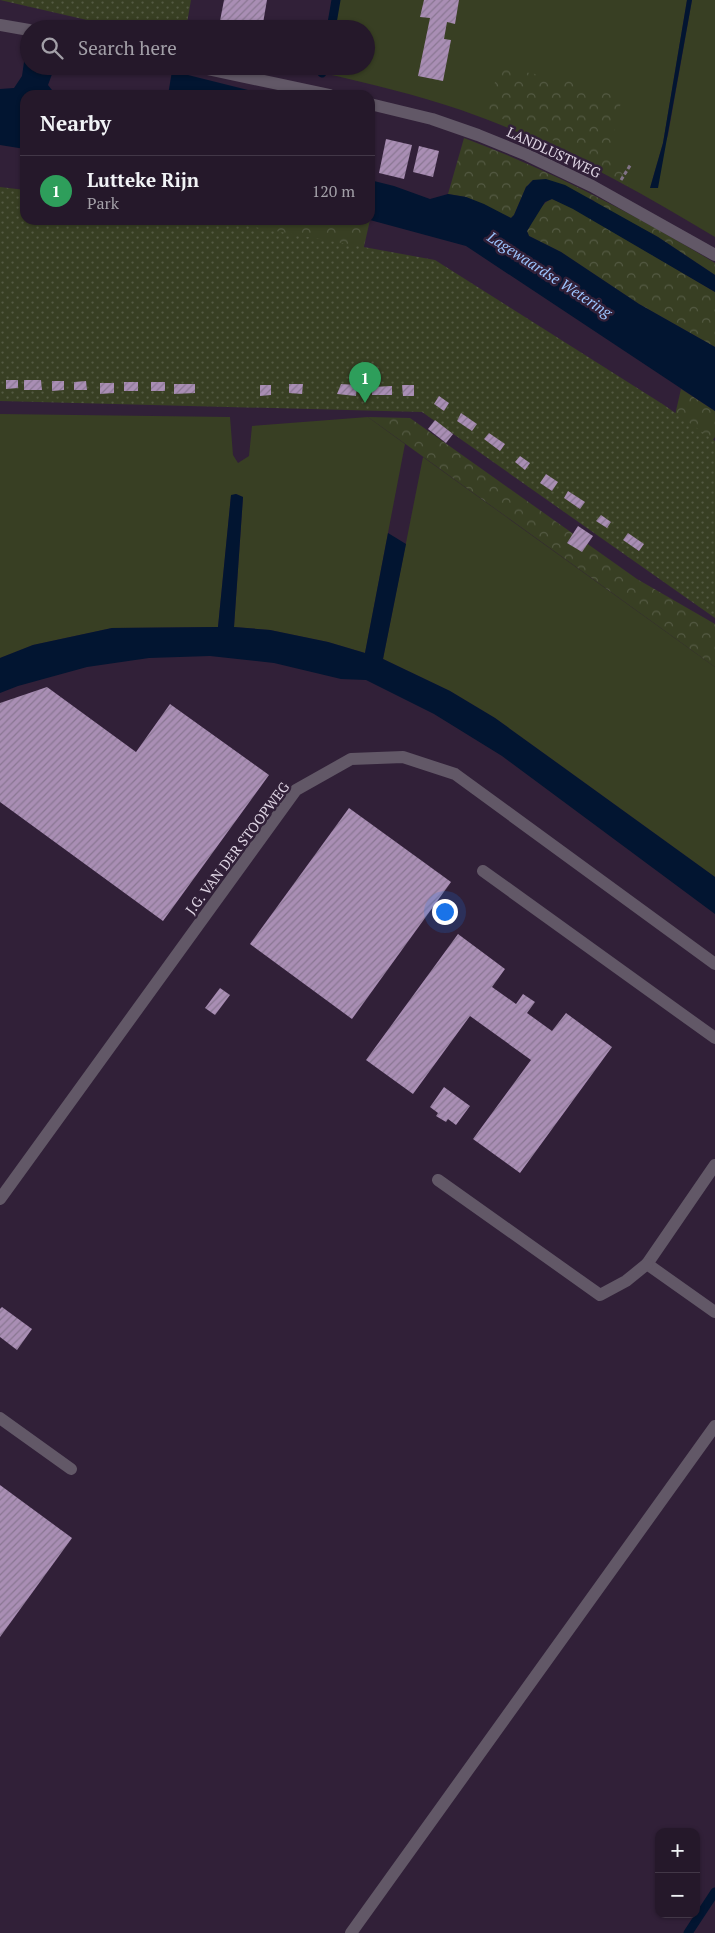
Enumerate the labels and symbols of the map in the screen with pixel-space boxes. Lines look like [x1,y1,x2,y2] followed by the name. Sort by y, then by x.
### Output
[504,122,604,182] street label: LANDLUSTWEG
[483,226,617,323] water label: Lagewaardse Wetering
[349,362,381,403] pin: 1
[181,778,293,918] street label: J.G. VAN DER STOOPWEG
[432,899,458,925] your location

